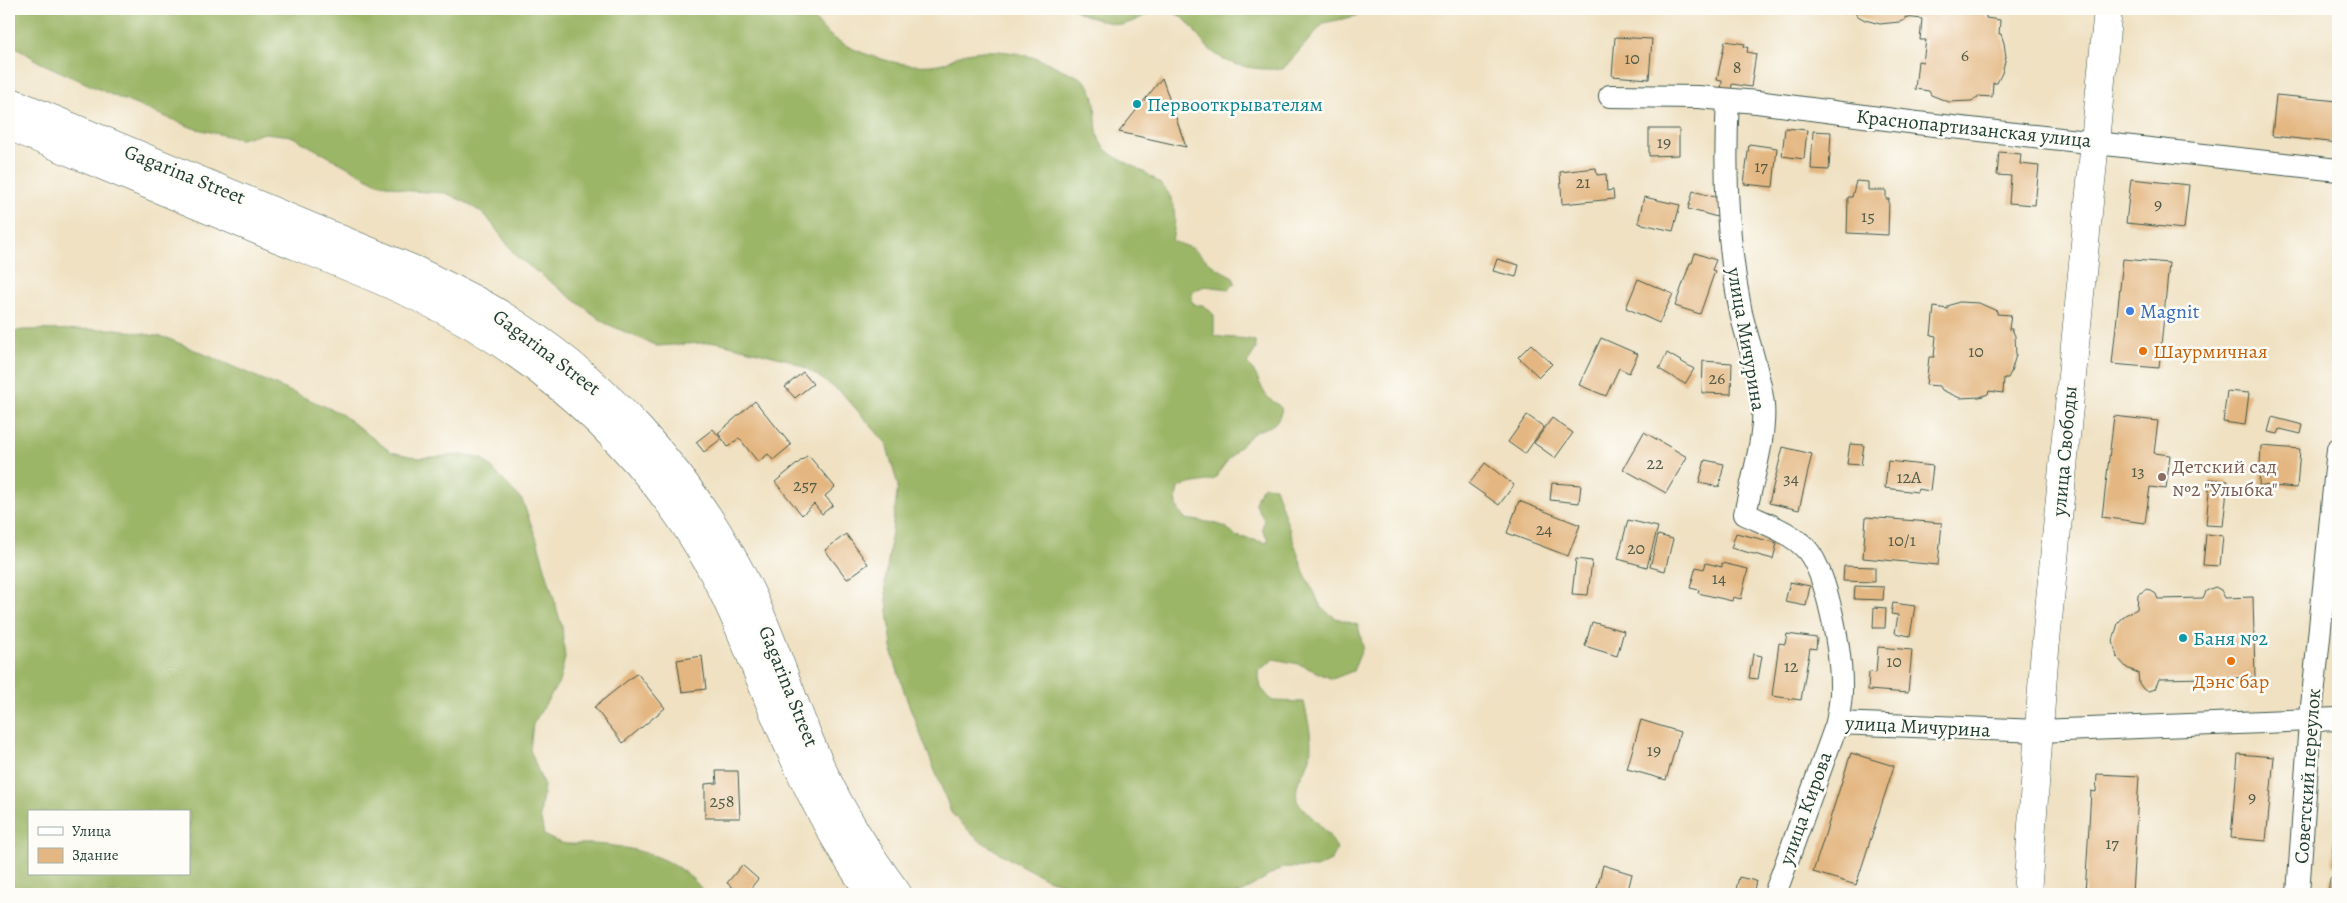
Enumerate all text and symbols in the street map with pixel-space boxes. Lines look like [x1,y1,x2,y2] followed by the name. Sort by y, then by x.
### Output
[1961,43,1969,67] house number: 6
[1624,46,1640,70] house number: 10
[1733,55,1741,79] house number: 8
[1147,91,1323,118] place label: Первооткрывателям
[1131,98,1143,110] marker: Первооткрывателям
[1855,103,2094,154] street label: Краснопартизанская улица
[1657,130,1671,154] house number: 19
[120,138,250,211] street label: Gagarina Street
[1754,154,1768,178] house number: 17
[1576,170,1590,194] house number: 21
[2154,192,2162,216] house number: 9
[1861,204,1875,228] house number: 15
[1720,264,1773,414] street label: улица Мичурина
[2140,298,2200,325] place label: Magnit
[487,303,606,402] street label: Gagarina Street
[2124,305,2136,317] marker: Magnit
[2153,338,2268,365] place label: Шаурмичная
[1968,339,1984,363] house number: 10
[2137,345,2149,357] marker: Шаурмичная
[1709,366,1725,390] house number: 26
[2045,385,2084,518] street label: улица Свободы
[1646,451,1664,475] house number: 22
[2172,453,2278,503] place label: Детский сад №2 "Улыбка"
[2131,459,2145,483] house number: 13
[1896,465,1922,489] house number: 12А
[1783,466,1799,490] house number: 34
[2156,471,2168,483] marker: Детский сад №2 "Улыбка"
[793,473,817,497] house number: 257
[1536,517,1552,541] house number: 24
[1888,528,1916,552] house number: 10/1
[1627,536,1645,560] house number: 20
[1712,566,1726,590] house number: 14
[752,622,825,751] street label: Gagarina Street
[2193,625,2268,652] place label: Баня №2
[2177,632,2189,644] marker: Баня №2
[1886,649,1902,673] house number: 10
[1784,654,1799,678] house number: 12
[2225,655,2237,667] marker: Дэнс бар
[2193,668,2269,695] place label: Дэнс бар
[2288,687,2327,865] street label: Советский переулок
[1844,709,1992,744] street label: улица Мичурина
[1647,738,1661,762] house number: 19
[1772,747,1839,870] street label: улица Кирова
[2248,785,2256,809] house number: 9
[709,789,735,813] house number: 258
[28,810,190,876] legend
[72,821,111,841] text: Улица
[2105,831,2119,855] house number: 17
[72,845,119,865] text: Здание

